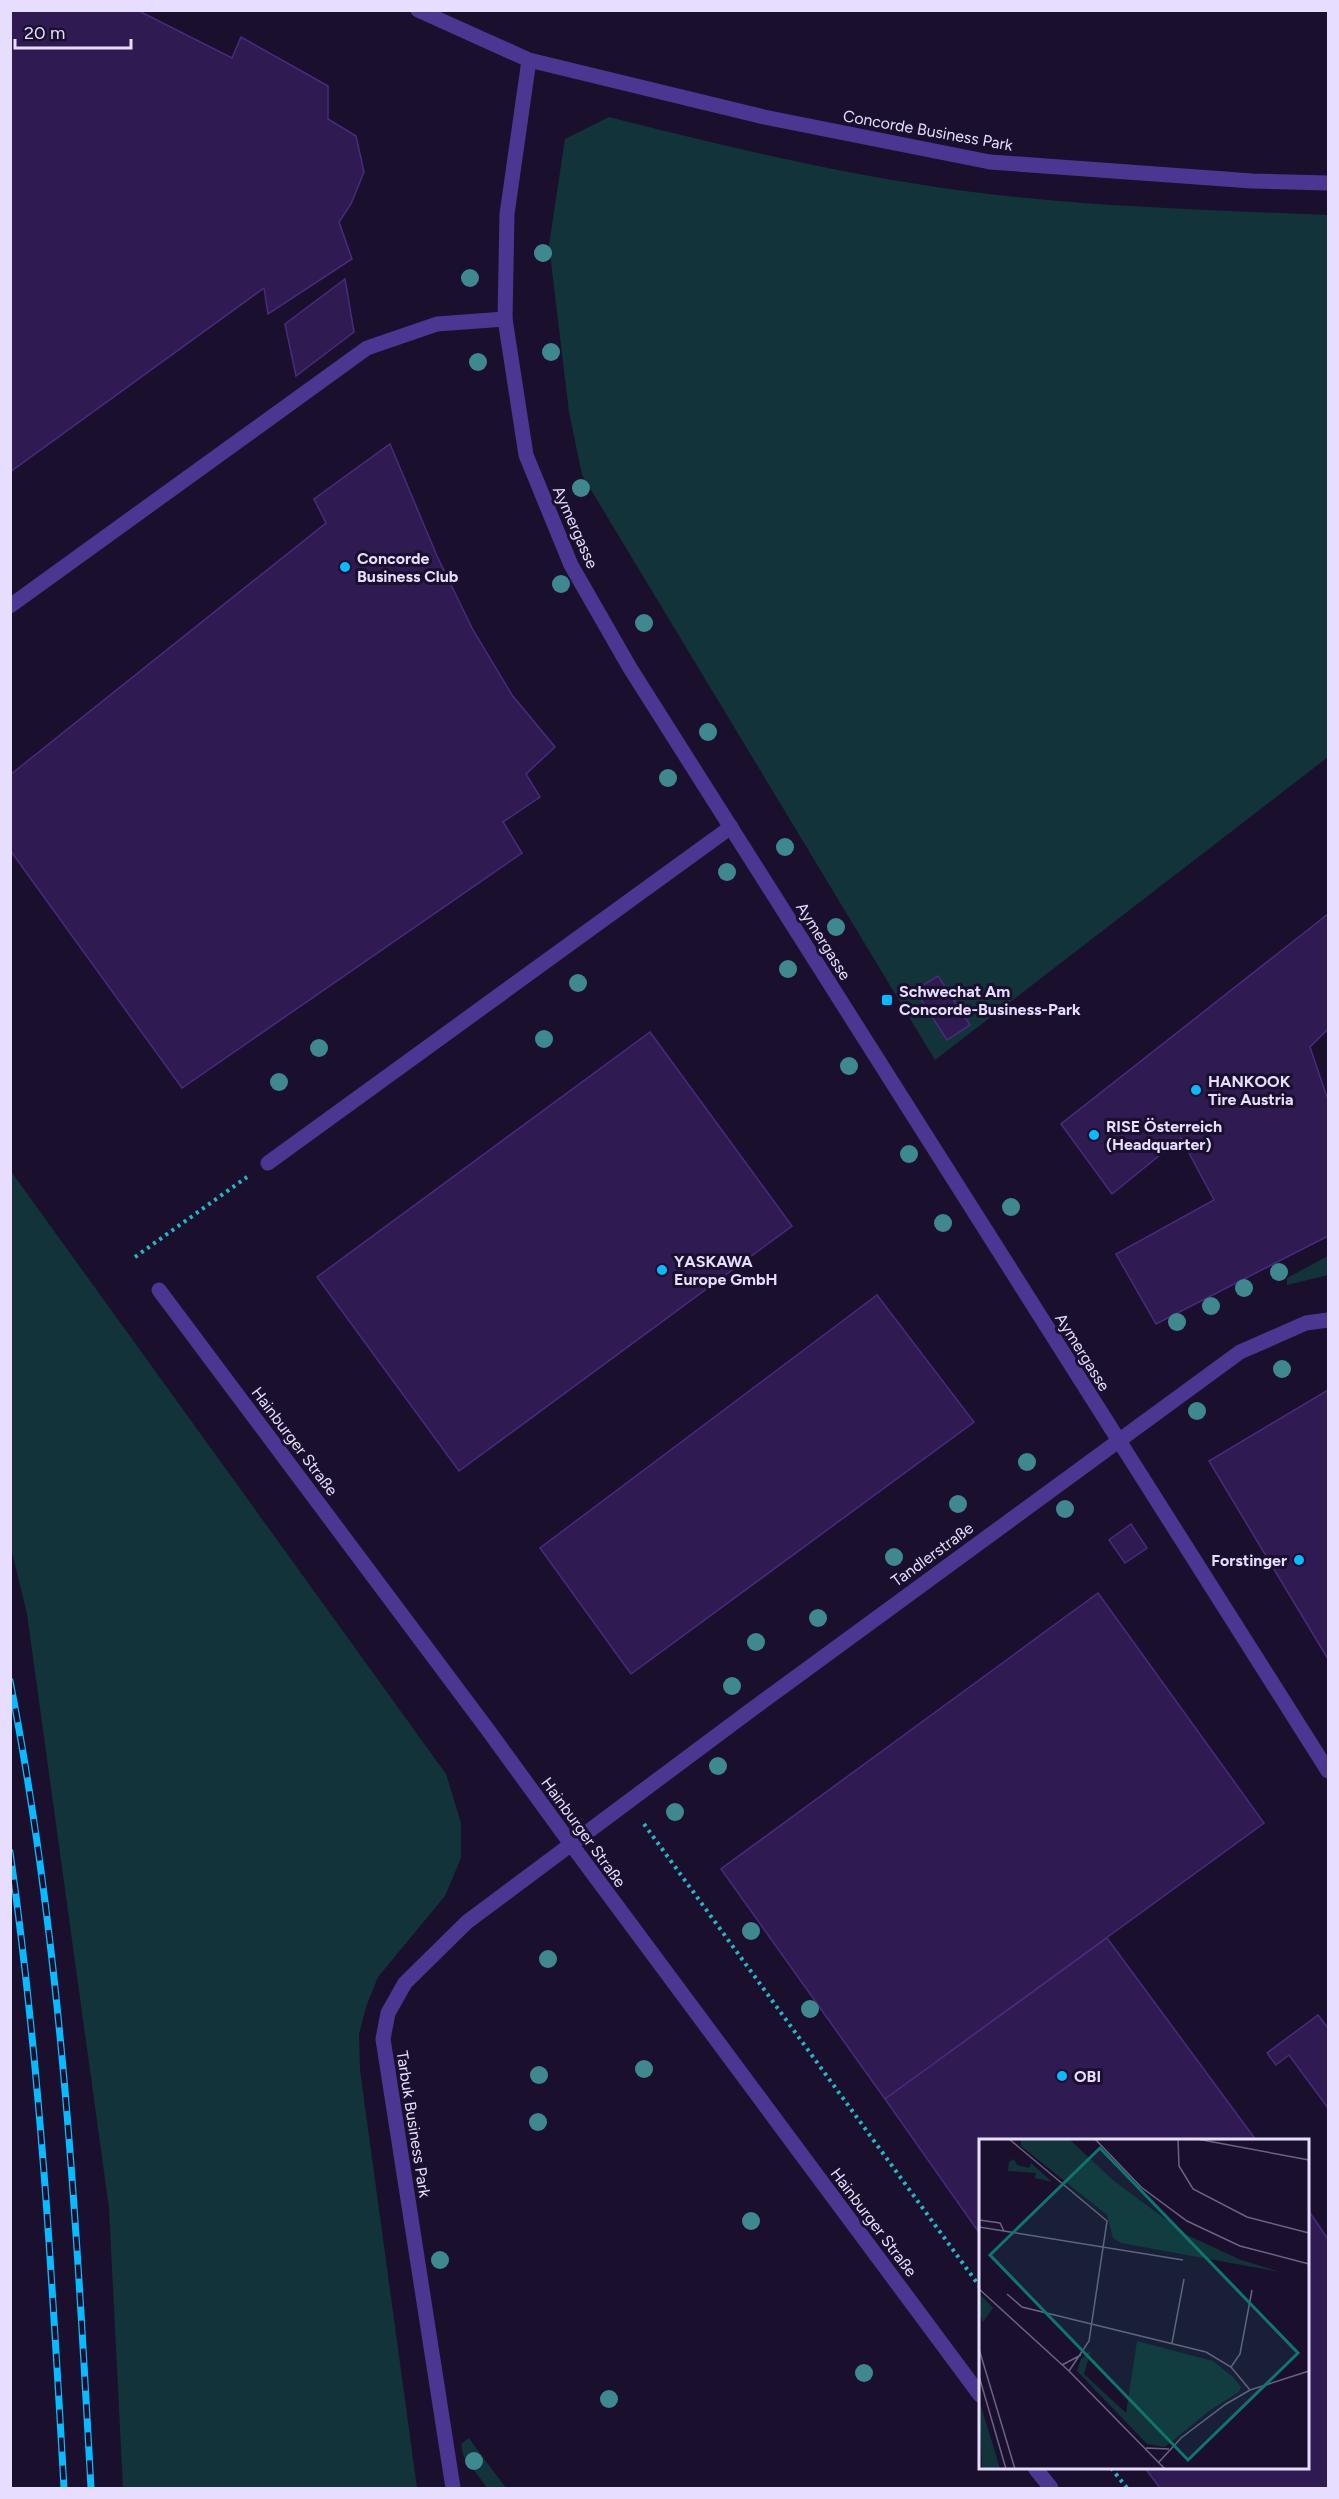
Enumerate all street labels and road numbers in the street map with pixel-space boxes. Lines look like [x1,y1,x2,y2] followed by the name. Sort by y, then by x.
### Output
[842,106,1014,155] street label: Concorde Business Park
[549,483,602,572] street label: Aymergasse
[792,899,855,984] street label: Aymergasse
[1051,1310,1114,1395] street label: Aymergasse
[248,1383,342,1500] street label: Hainburger Straße
[888,1518,977,1591] street label: Tandlerstraße
[537,1774,630,1891] street label: Hainburger Straße
[393,2049,435,2199] street label: Tarbuk Business Park
[827,2164,921,2281] street label: Hainburger Straße

